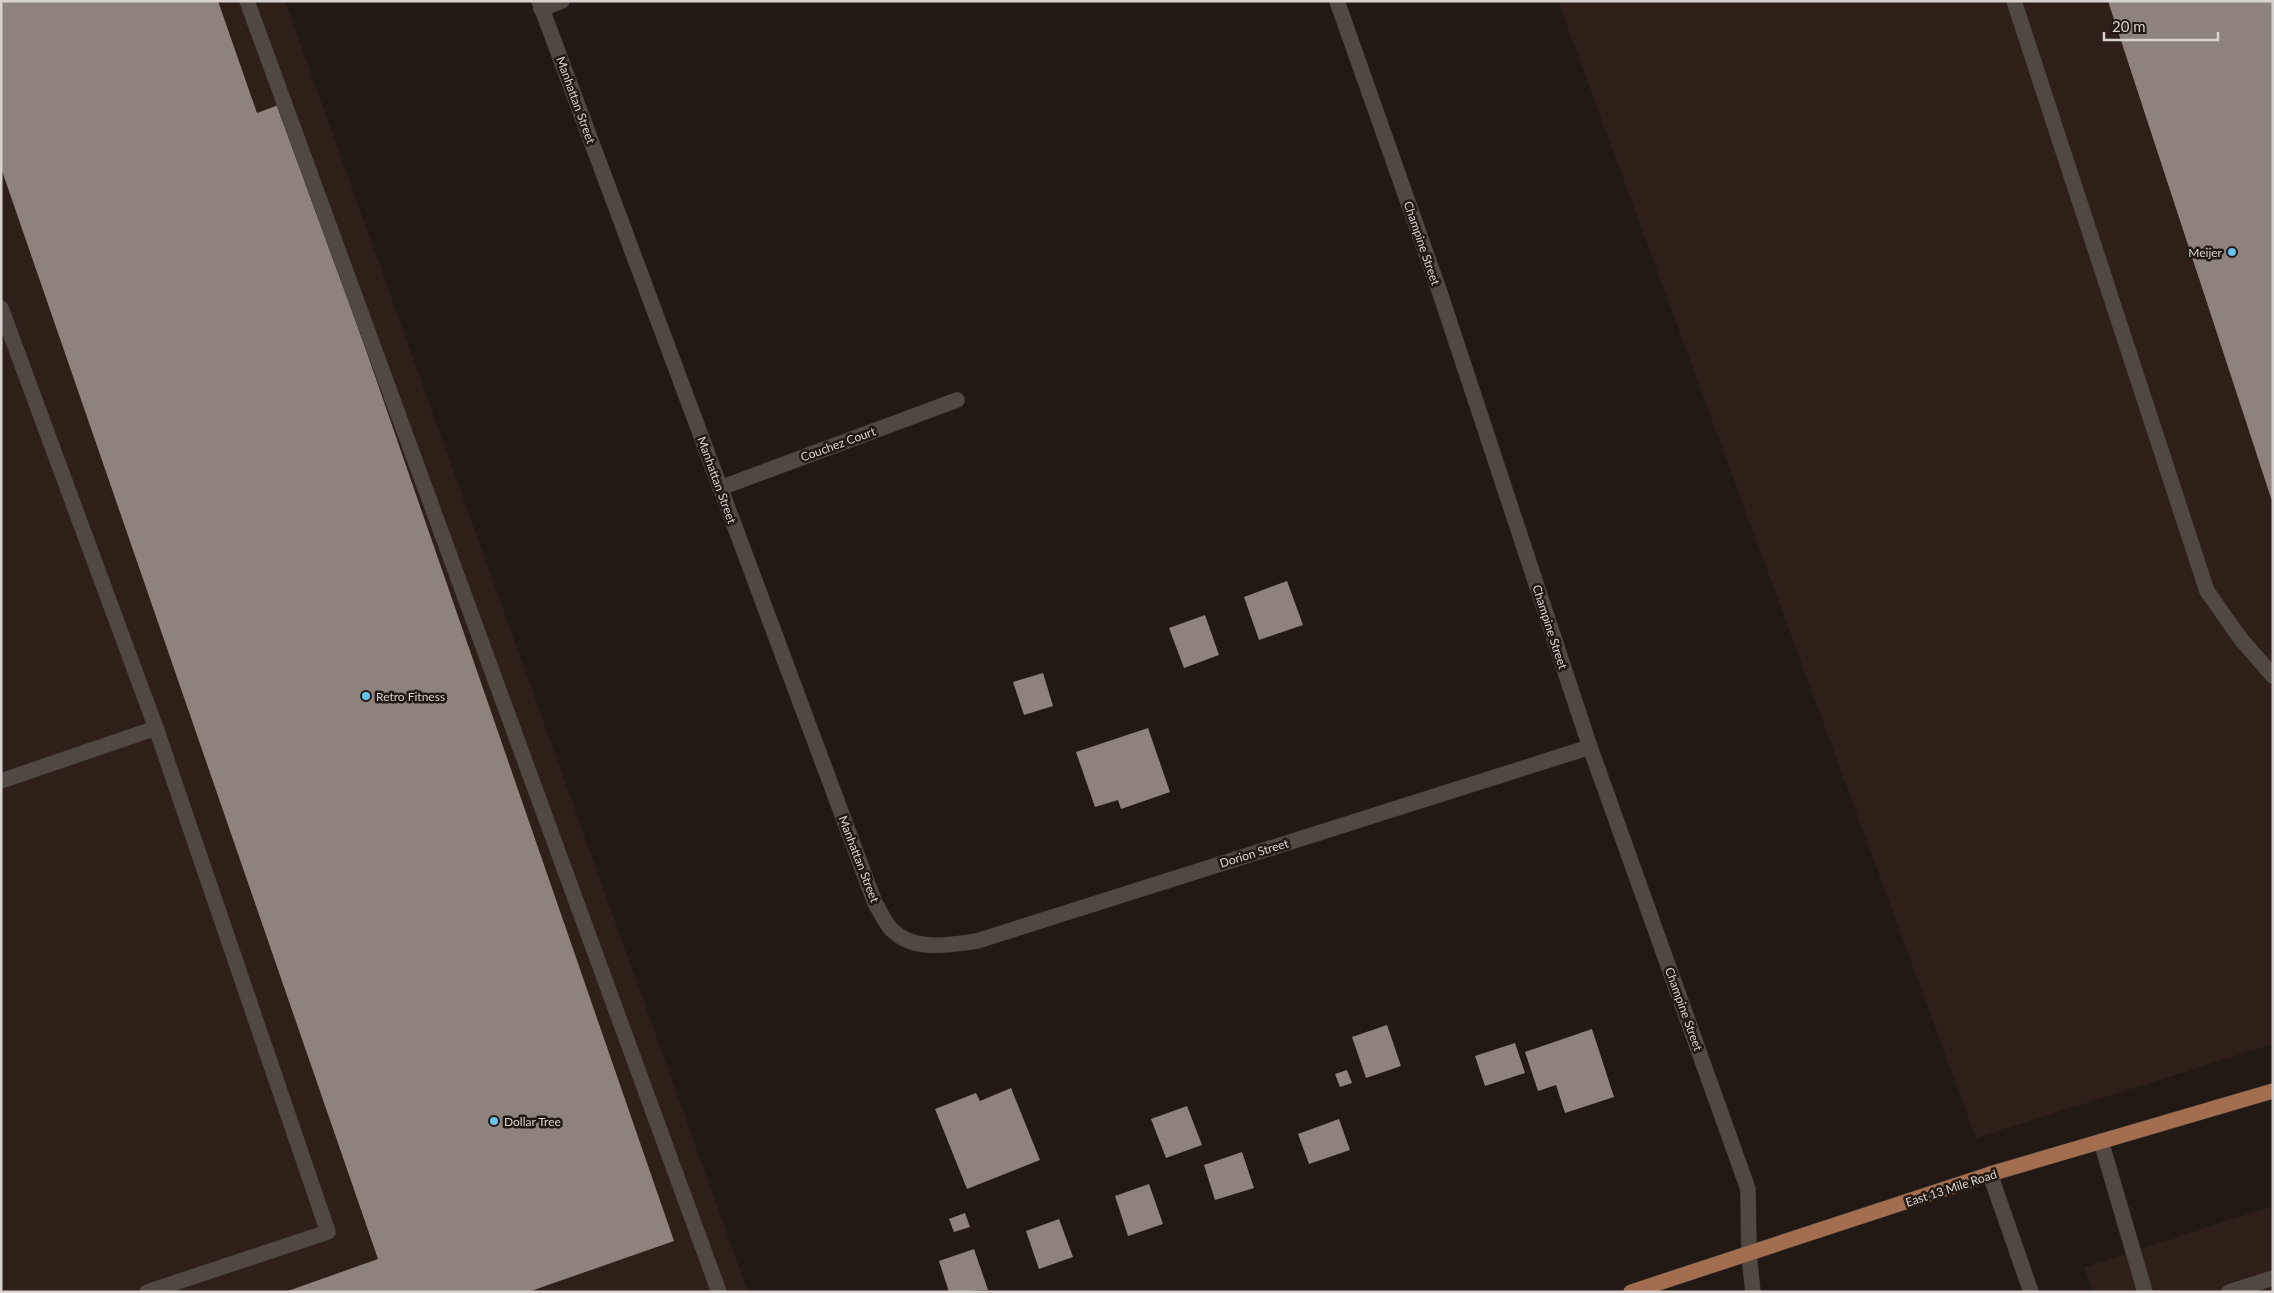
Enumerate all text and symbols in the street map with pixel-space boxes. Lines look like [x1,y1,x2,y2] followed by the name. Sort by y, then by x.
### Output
[2104,10,2218,42] scale bar
[2112,17,2146,35] text: 20 m
[553,54,599,146] street label: Manhattan Street
[1401,199,1444,288] street label: Champine Street
[2188,245,2223,260] place label: Meijer
[2226,246,2238,258] marker: Meijer
[798,423,878,465] street label: Couchez Court
[694,434,740,526] street label: Manhattan Street
[1529,583,1571,672] street label: Champine Street
[376,689,445,704] place label: Retro Fitness
[360,690,372,702] marker: Retro Fitness
[836,813,883,905] street label: Manhattan Street
[1218,835,1291,871] street label: Dorion Street
[1662,965,1706,1053] street label: Champine Street
[504,1114,561,1129] place label: Dollar Tree
[488,1115,500,1127] marker: Dollar Tree
[1903,1166,1999,1210] street label: East 13 Mile Road

